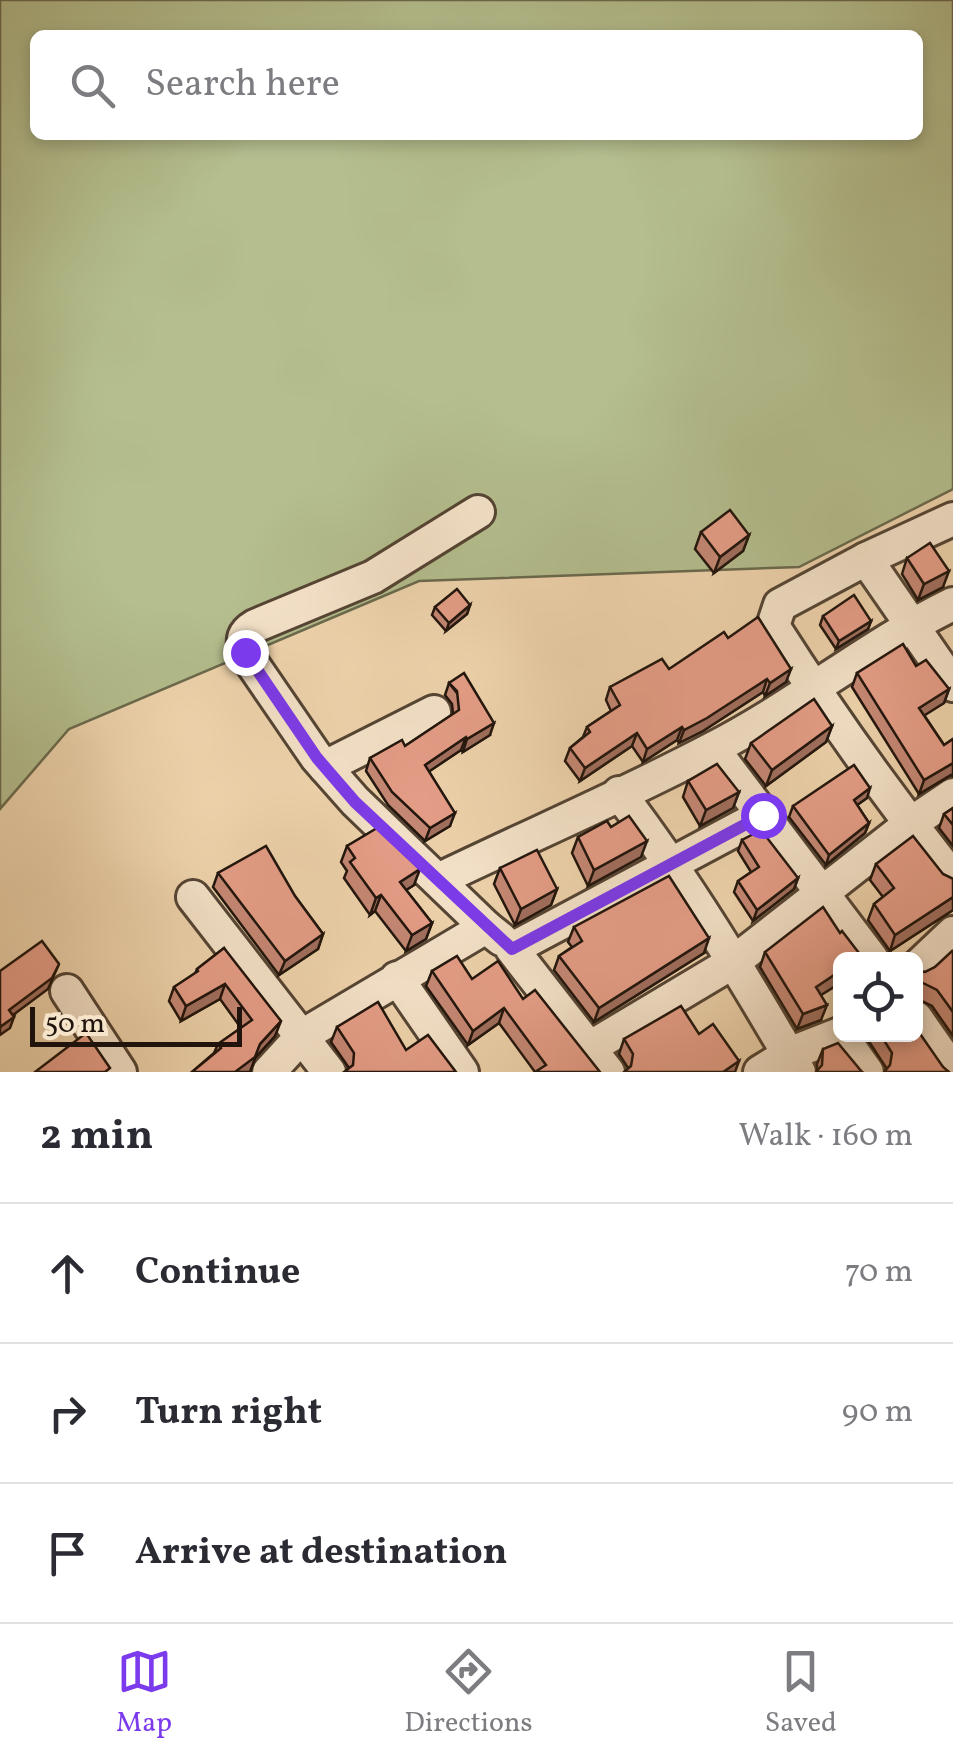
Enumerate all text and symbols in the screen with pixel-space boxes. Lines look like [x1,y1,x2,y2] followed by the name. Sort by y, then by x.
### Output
[30,30,923,140] search box
[65,58,120,113] icon: search
[145,59,340,112] text: Search here
[223,630,269,676] route end
[741,793,787,839] route start
[833,952,923,1042] map controls
[833,952,923,1042] button: locate
[30,1002,242,1046] scale bar
[45,1005,105,1044] text: 50 m
[40,1108,153,1167] text: 2 min
[739,1115,913,1159] text: Walk · 160 m
[40,1246,95,1301] icon: ahead
[135,1247,300,1300] text: Continue
[845,1251,913,1295] text: 70 m
[40,1386,95,1441] icon: right
[135,1387,322,1440] text: Turn right
[842,1391,913,1435] text: 90 m
[40,1526,95,1581] icon: arrive
[135,1527,508,1580] text: Arrive at destination
[116,1644,172,1743] tab: Map
[404,1644,533,1743] tab: Directions
[765,1644,837,1743] tab: Saved

